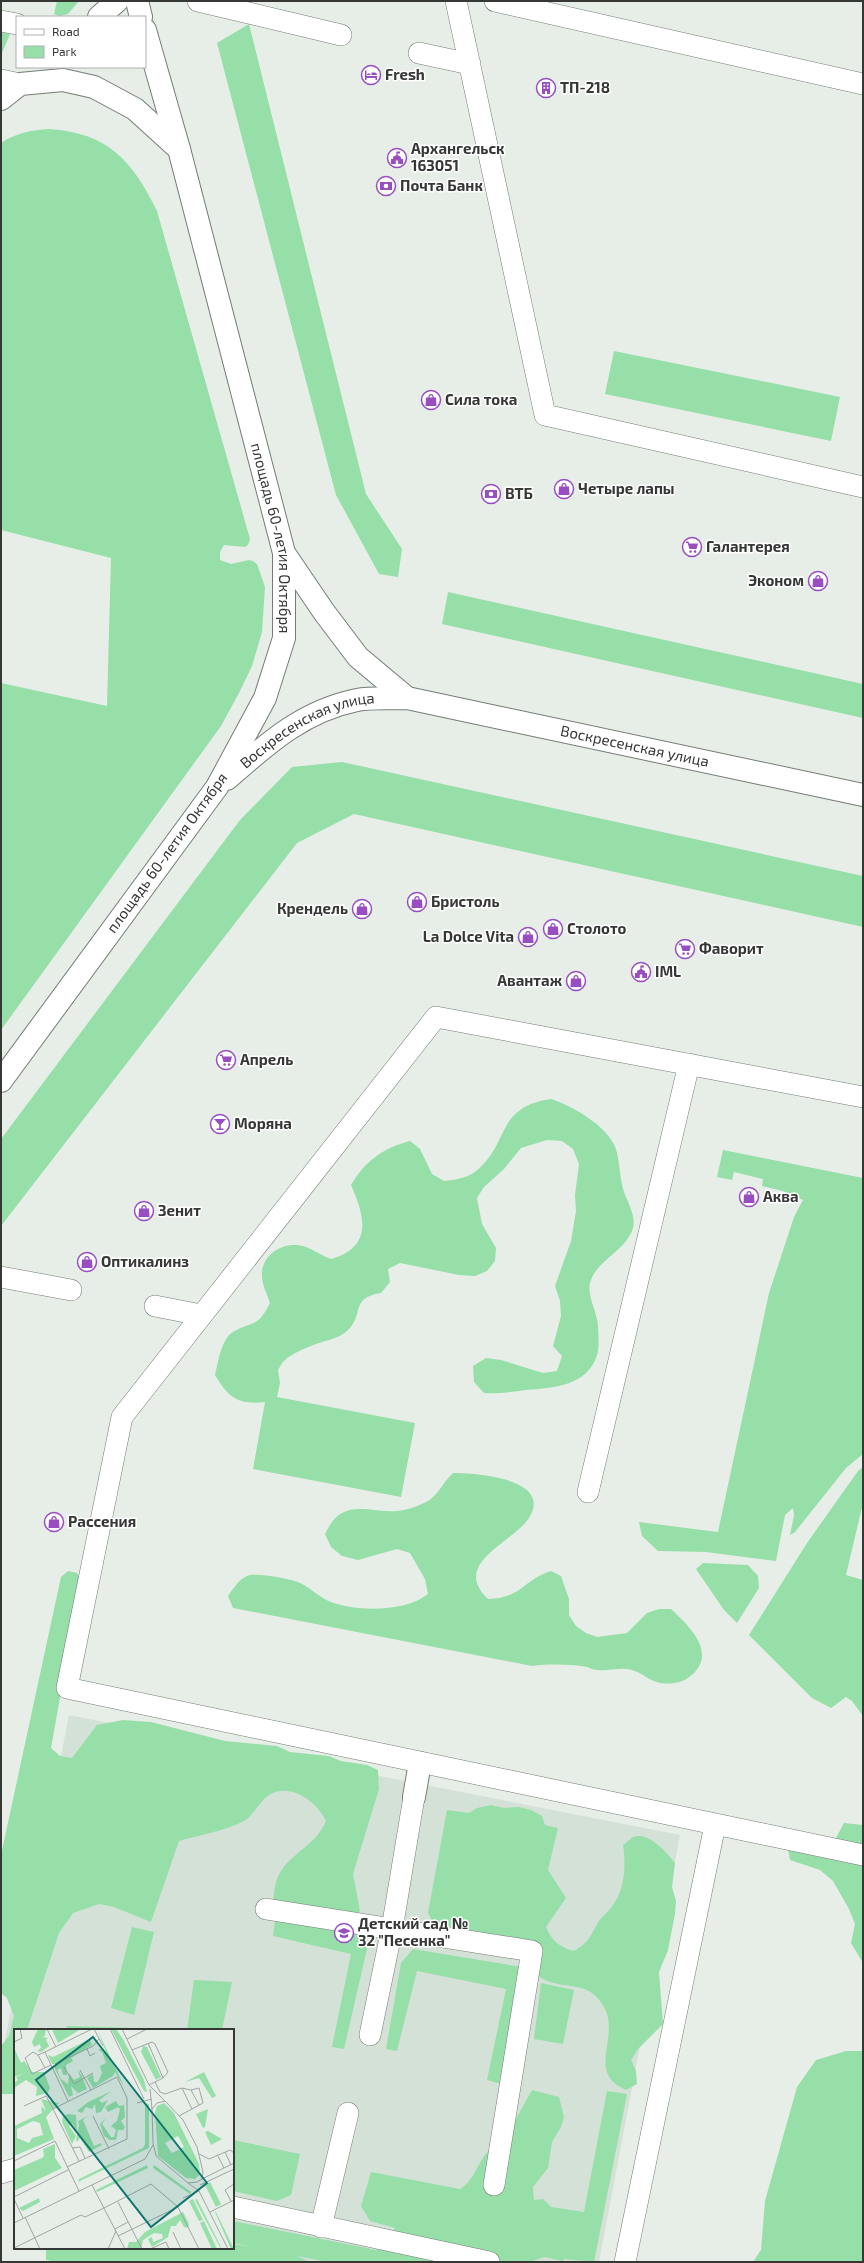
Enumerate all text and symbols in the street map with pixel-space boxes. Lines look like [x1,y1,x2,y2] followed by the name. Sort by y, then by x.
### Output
[16,16,146,68] legend
[52,24,80,38] text: Road
[52,44,77,58] text: Park
[360,64,382,86] hotel icon: Fresh
[385,65,425,83] place label: Fresh
[535,77,557,99] building icon: ТП-218
[560,78,610,96] place label: ТП-218
[411,139,505,174] place label: Архангельск 163051
[386,147,408,169] public building icon: Архангельск 163051
[375,175,397,197] bank icon: Почта Банк
[400,176,483,194] place label: Почта Банк
[420,389,442,411] shop icon: Сила тока
[445,390,517,408] place label: Сила тока
[248,441,294,633] street label: площадь 60-летия Октября
[553,478,575,500] shop icon: Четыре лапы
[578,479,675,497] place label: Четыре лапы
[480,483,502,505] bank icon: ВТБ
[505,484,533,502] place label: ВТБ
[681,536,703,558] supermarket icon: Галантерея
[706,537,790,555] place label: Галантерея
[807,570,829,592] shop icon: Эконом
[748,571,804,589] place label: Эконом
[236,688,375,772] street label: Воскресенская улица
[559,721,711,770] street label: Воскресенская улица
[102,769,230,936] street label: площадь 60-летия Октября
[406,891,428,913] shop icon: Бристоль
[431,892,500,910] place label: Бристоль
[351,898,373,920] shop icon: Крендель
[277,899,348,917] place label: Крендель
[542,918,564,940] shop icon: Столото
[567,919,627,937] place label: Столото
[517,926,539,948] shop icon: La Dolce Vita
[423,927,514,945] place label: La Dolce Vita
[674,938,696,960] supermarket icon: Фаворит
[699,939,764,957] place label: Фаворит
[630,961,652,983] public building icon: IML
[655,962,681,980] place label: IML
[565,970,587,992] shop icon: Авантаж
[497,971,563,989] place label: Авантаж
[215,1049,237,1071] supermarket icon: Апрель
[240,1050,293,1068] place label: Апрель
[209,1113,231,1135] bar icon: Моряна
[234,1114,292,1132] place label: Моряна
[738,1186,760,1208] shop icon: Аква
[763,1187,798,1205] place label: Аква
[133,1200,155,1222] shop icon: Зенит
[158,1201,201,1219] place label: Зенит
[76,1251,98,1273] shop icon: Оптикалинз
[101,1252,189,1270] place label: Оптикалинз
[43,1511,65,1533] shop icon: Рассения
[68,1512,136,1530] place label: Рассения
[358,1914,468,1949] place label: Детский сад № 32 "Песенка"
[333,1922,355,1944] school or university icon: Детский сад № 32 "Песенка"
[14,2029,234,2249] inset map

